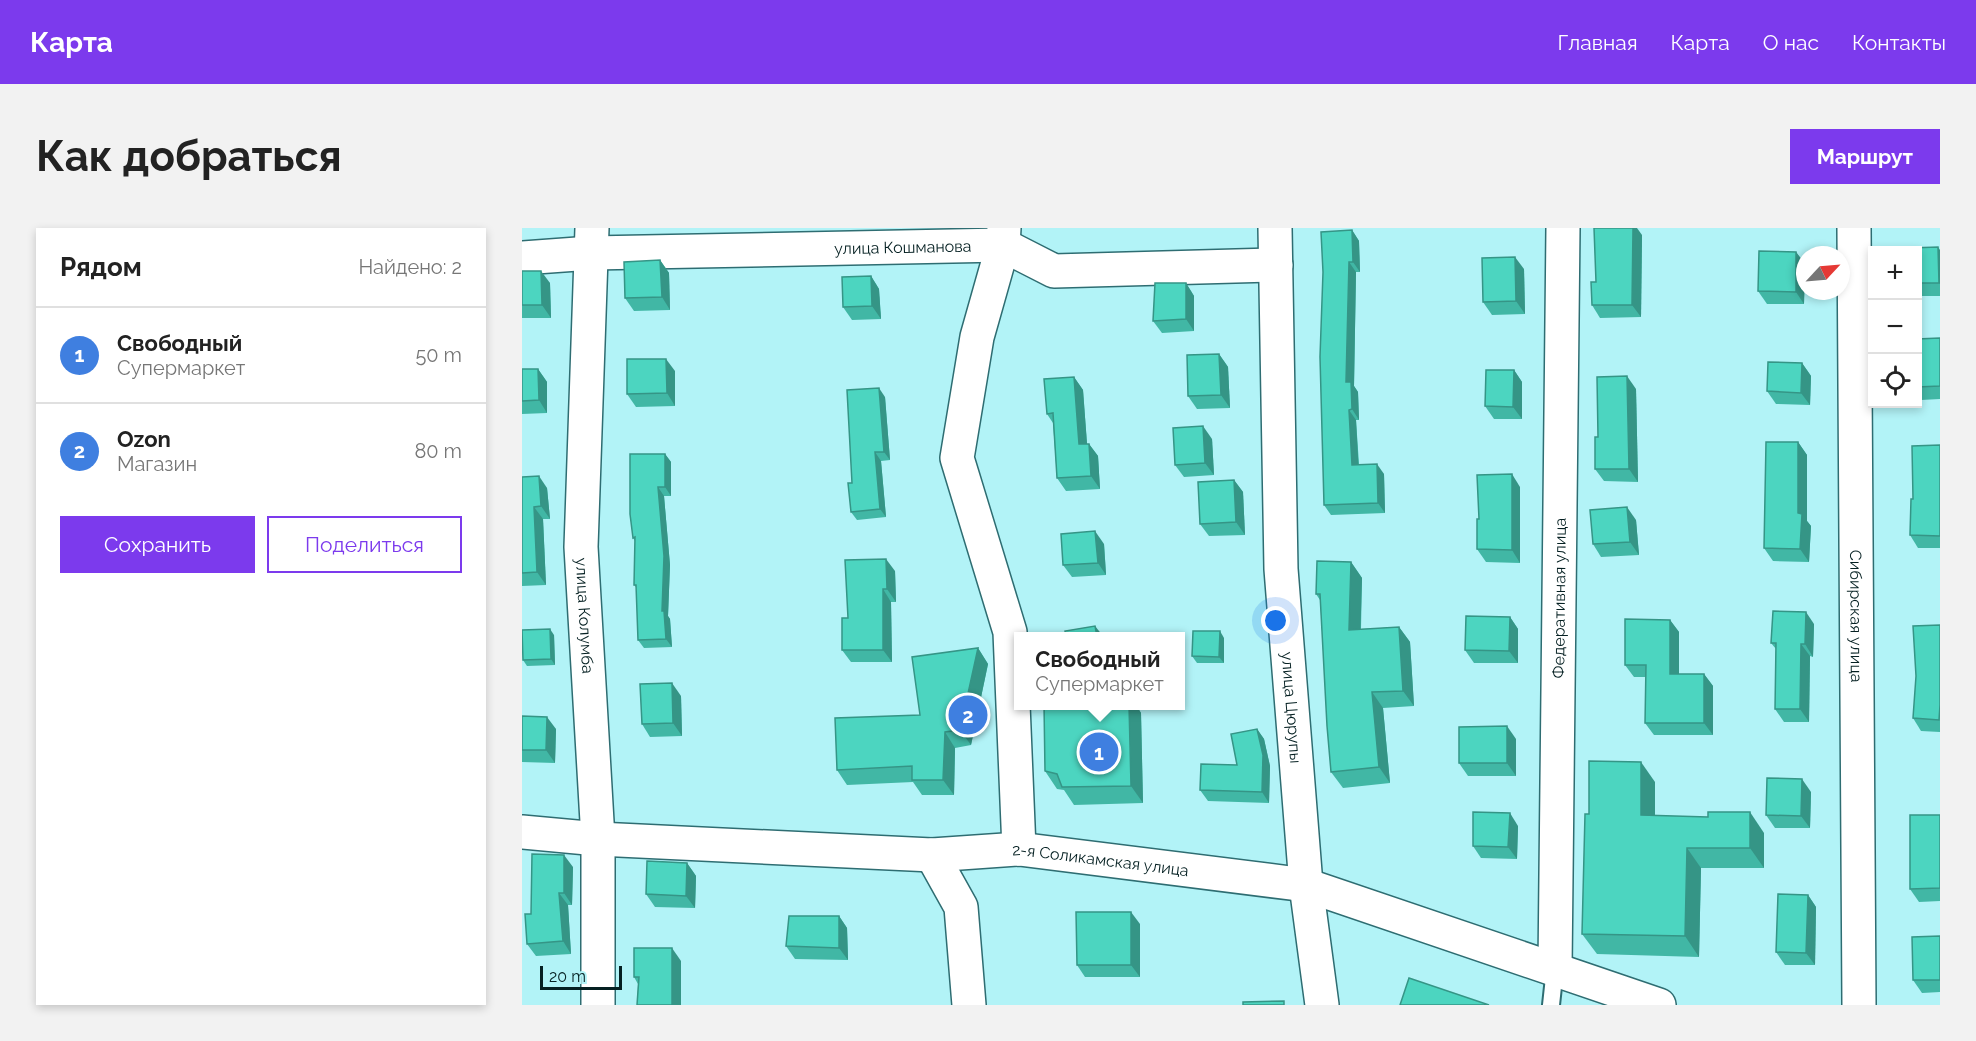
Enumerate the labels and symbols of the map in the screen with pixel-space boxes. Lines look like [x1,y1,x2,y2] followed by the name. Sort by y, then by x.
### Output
[834,237,972,258] street label: улица Кошманова
[1796,246,1850,300] north arrow
[1549,518,1570,678] street label: Федеративная улица
[1846,550,1866,682] street label: Сибирская улица
[572,557,597,674] street label: улица Колумба
[1261,606,1290,635] your location
[1278,651,1305,764] street label: улица Цюрупы
[948,692,988,738] pin: 2
[1080,730,1118,774] pin: 1
[1011,840,1190,880] street label: 2-я Соликамская улица
[540,963,622,990] scale bar

